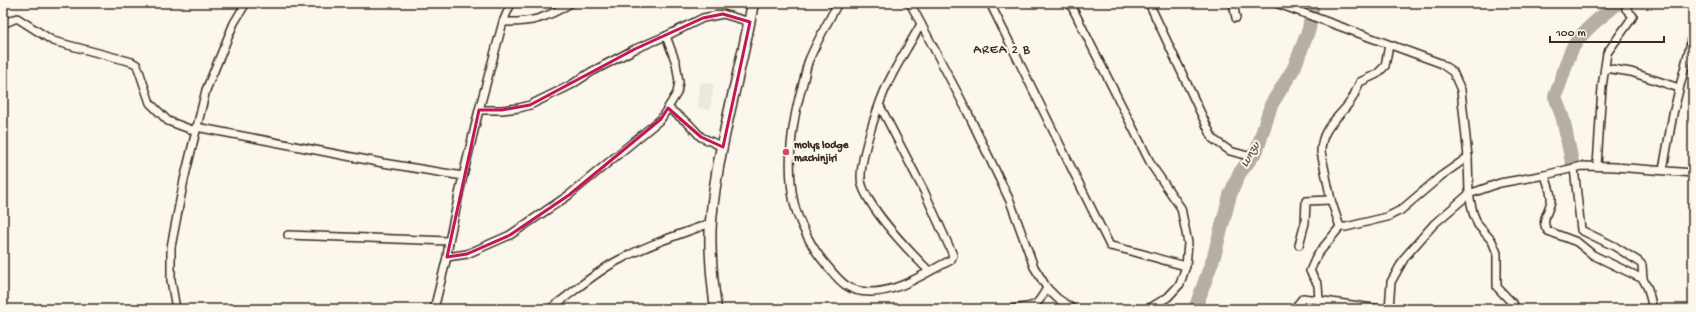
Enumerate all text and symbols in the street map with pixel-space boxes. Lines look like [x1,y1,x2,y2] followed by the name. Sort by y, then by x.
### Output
[1550,18,1664,44] scale bar
[1555,27,1586,41] text: 100 m
[973,43,1031,58] district label: AREA 2 B
[1238,139,1264,170] water label: Lunzu
[794,140,850,165] place label: molys lodge machinjiri
[781,147,791,157] marker: molys lodge machinjiri

